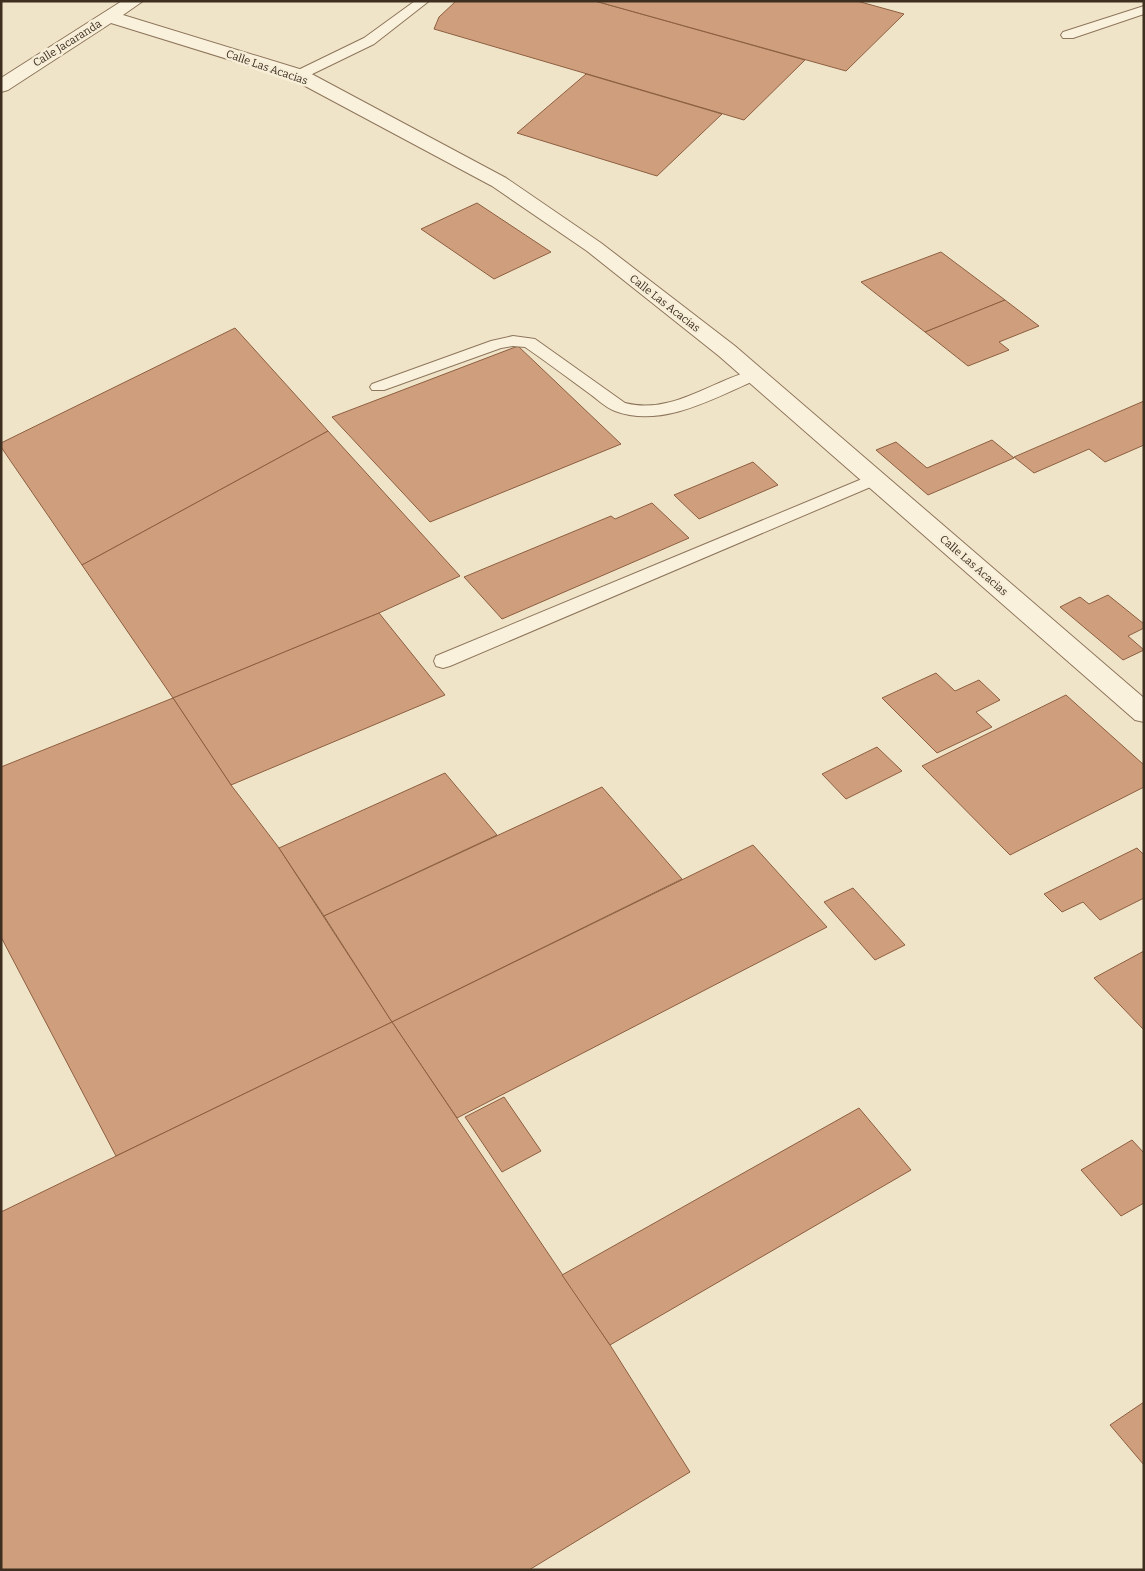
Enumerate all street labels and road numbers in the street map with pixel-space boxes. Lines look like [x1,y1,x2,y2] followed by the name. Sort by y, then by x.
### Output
[31,17,104,70] street label: Calle Jacaranda
[224,47,310,88] street label: Calle Las Acacias
[627,272,702,335] street label: Calle Las Acacias
[937,532,1010,598] street label: Calle Las Acacias

